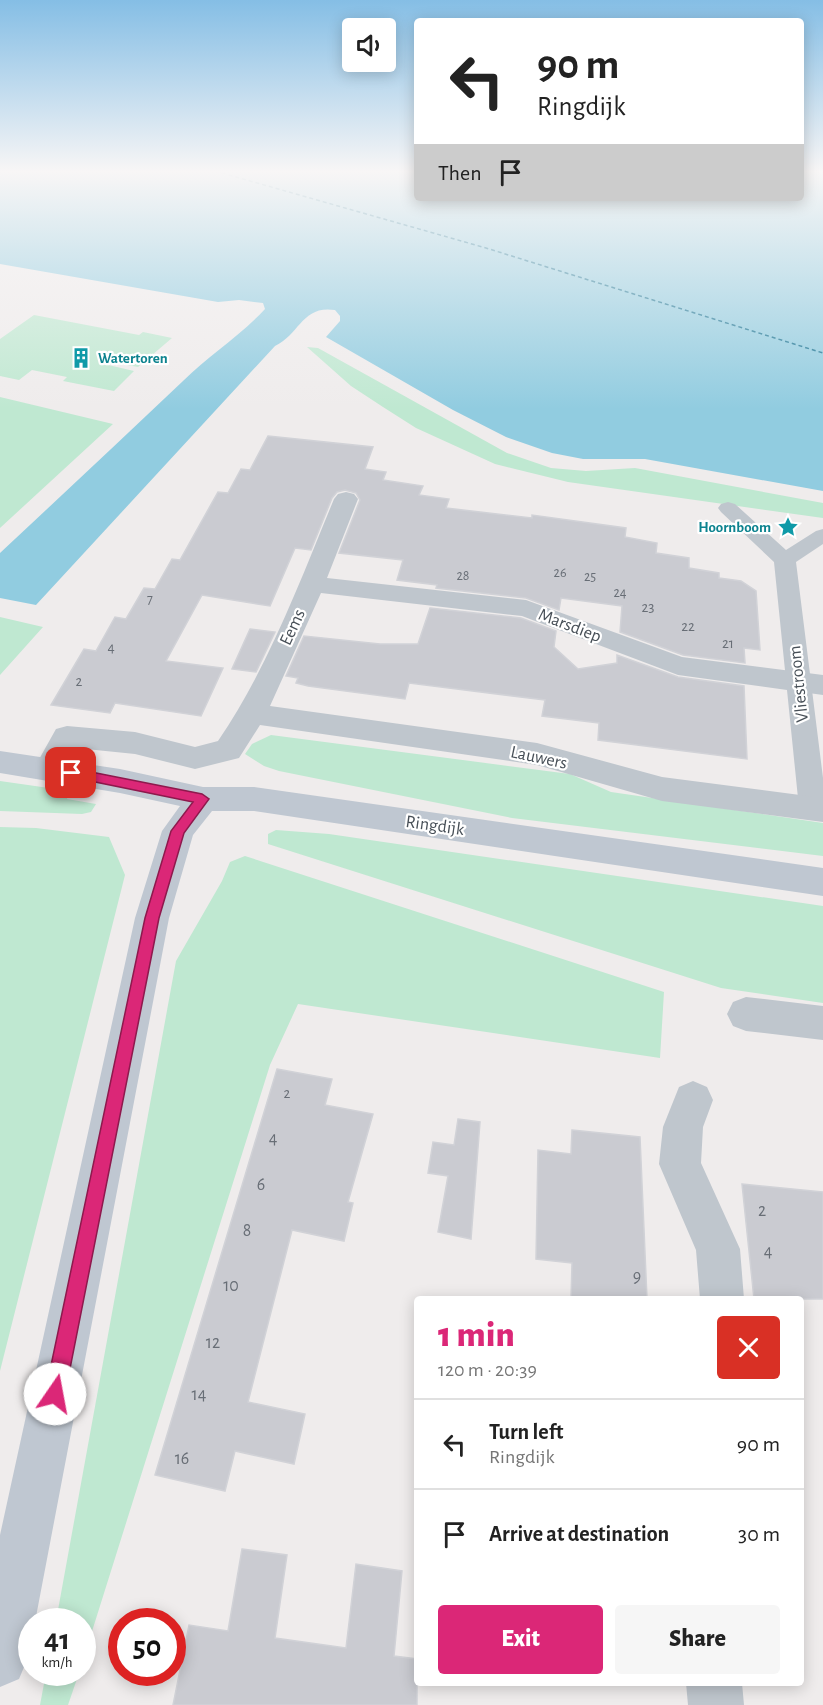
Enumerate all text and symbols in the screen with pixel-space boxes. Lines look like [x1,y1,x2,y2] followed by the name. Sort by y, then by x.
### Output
[342,18,396,72] map controls
[342,18,396,72] button: sound
[438,42,516,120] icon: left
[537,44,619,86] text: 90 m
[537,93,626,120] text: Ringdijk
[494,156,527,189] icon: arrive
[438,162,482,184] text: Then
[69,346,93,370] building icon: Watertoren
[98,351,168,366] place label: Watertoren
[776,515,800,539] place icon: Hoornboom
[698,520,771,535] place label: Hoornboom
[554,566,566,580] house number: 26
[456,569,470,583] house number: 28
[584,570,596,584] house number: 25
[613,586,627,600] house number: 24
[147,592,153,606] house number: 7
[641,600,655,615] house number: 23
[536,606,604,646] street label: Marsdiep
[277,607,309,648] street label: Eems
[681,619,695,634] house number: 22
[722,636,734,651] house number: 21
[107,640,115,655] house number: 4
[786,645,812,723] street label: Vliestroom
[76,674,83,689] house number: 2
[509,743,569,773] street label: Lauwers
[45,747,96,798] pin
[54,756,87,789] icon: arrive
[404,813,466,839] street label: Ringdijk
[284,1086,291,1101] house number: 2
[269,1130,278,1148] house number: 4
[257,1176,265,1194] house number: 6
[758,1202,766,1220] house number: 2
[243,1222,251,1240] house number: 8
[764,1243,773,1261] house number: 4
[633,1268,641,1286] house number: 9
[223,1277,239,1295] house number: 10
[717,1316,780,1379] button: close
[438,1317,515,1353] text: 1 min
[206,1334,220,1352] house number: 12
[438,1360,537,1380] text: 120 m · 20:39
[23,1362,87,1426] position arrow
[192,1386,207,1404] house number: 14
[489,1421,563,1443] text: Turn left
[438,1428,471,1461] icon: left
[737,1433,780,1455] text: 90 m
[489,1447,555,1467] text: Ringdijk
[175,1450,189,1468] house number: 16
[438,1518,471,1551] icon: arrive
[489,1523,669,1545] text: Arrive at destination
[738,1523,780,1545] text: 30 m
[438,1605,603,1674] button: Exit
[615,1605,780,1674] button: Share
[108,1608,186,1686] speed limit sign: 50
[44,1625,70,1655] text: 41
[42,1655,72,1670] text: km/h

